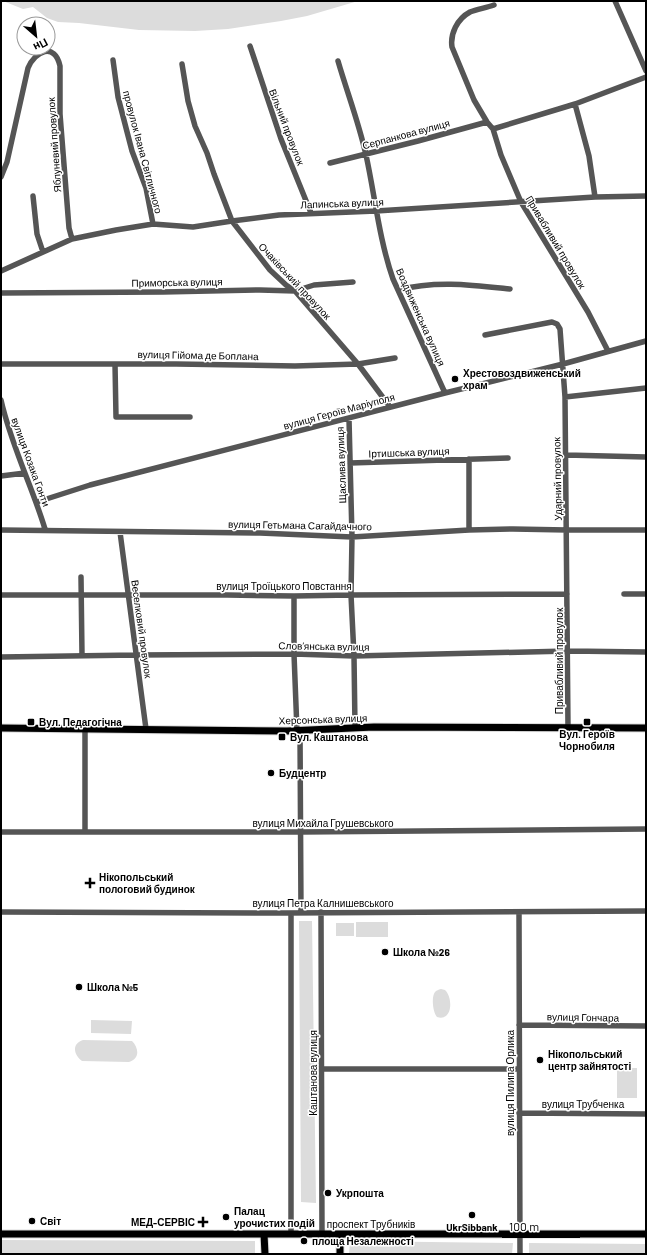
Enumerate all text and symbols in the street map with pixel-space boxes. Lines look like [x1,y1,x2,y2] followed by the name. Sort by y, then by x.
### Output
[16,16,56,56] north arrow
[31,36,50,54] text: Пн
[267,87,307,168] street label: Вільний провулок
[121,89,165,215] street label: провулок Івана Світличного
[45,96,63,193] street label: Яблуневий провулок
[361,117,451,151] street label: Серпанкова вулиця
[523,193,589,291] street label: Привабливий провулок
[300,196,384,210] street label: Лапинська вулиця
[256,240,334,322] street label: Очаківський провулок
[394,266,448,368] street label: Воздвиженська вулиця
[131,275,223,289] street label: Приморська вулиця
[137,348,259,362] street label: вулиця Гійома де Боплана
[463,367,581,391] place label: Хрестовоздвиженський храм
[450,374,460,384] marker: Хрестовоздвиженський храм
[282,390,396,432] street label: вулиця Героїв Маріуполя
[9,416,53,508] street label: вулиця Козака Гонти
[334,426,348,504] street label: Щаслива вулиця
[550,437,564,521] street label: Ударний провулок
[368,445,450,459] street label: Іртишська вулиця
[228,518,372,532] street label: вулиця Гетьмана Сагайдачного
[129,579,155,680] street label: Веселковий провулок
[216,580,352,592] street label: вулиця Троїцького Повстання
[553,607,565,714] street label: Привабливий провулок
[278,639,370,653] street label: Словʼянська вулиця
[278,711,368,727] street label: Херсонська вулиця
[39,716,122,728] place label: Вул. Педагогічна
[26,717,36,727] marker: Вул. Педагогічна
[582,717,592,727] marker: Вул. Героїв Чорнобиля
[559,728,615,752] place label: Вул. Героїв Чорнобиля
[290,731,368,743] place label: Вул. Каштанова
[277,732,287,742] marker: Вул. Каштанова
[279,767,326,779] place label: Будцентр
[266,768,276,778] marker: Будцентр
[252,817,394,829] street label: вулиця Михайла Грушевського
[99,871,196,895] place label: Нікопольський пологовий будинок
[84,877,96,889] marker: Нікопольський пологовий будинок
[253,897,394,909] street label: вулиця Петра Калнишевського
[393,946,450,958] place label: Школа №26
[380,947,390,957] marker: Школа №26
[87,981,139,993] place label: Школа №5
[74,982,84,992] marker: Школа №5
[547,1010,620,1024] street label: вулиця Гончара
[504,1029,516,1136] street label: вулиця Пилипа Орлика
[307,1030,319,1116] street label: Каштанова вулиця
[548,1048,631,1072] place label: Нікопольський центр зайнятості
[535,1055,545,1065] marker: Нікопольський центр зайнятості
[542,1098,625,1110] street label: вулиця Трубченка
[336,1187,384,1199] place label: Укрпошта
[323,1188,333,1198] marker: Укрпошта
[234,1205,315,1229] place label: Палац урочистих подій
[467,1210,477,1220] marker: UkrSibbank
[221,1212,231,1222] marker: Палац урочистих подій
[503,1213,579,1239] scale bar
[40,1215,61,1227] place label: Світ
[27,1216,37,1226] marker: Світ
[131,1216,195,1228] place label: МЕД-СЕРВІС
[198,1217,208,1227] marker: МЕД-СЕРВІС
[327,1218,415,1230] street label: проспект Трубників
[509,1219,539,1233] text: 100 m
[446,1221,498,1233] place label: UkrSibbank
[312,1235,414,1247] place label: площа Незалежності
[299,1236,309,1246] marker: площа Незалежності

